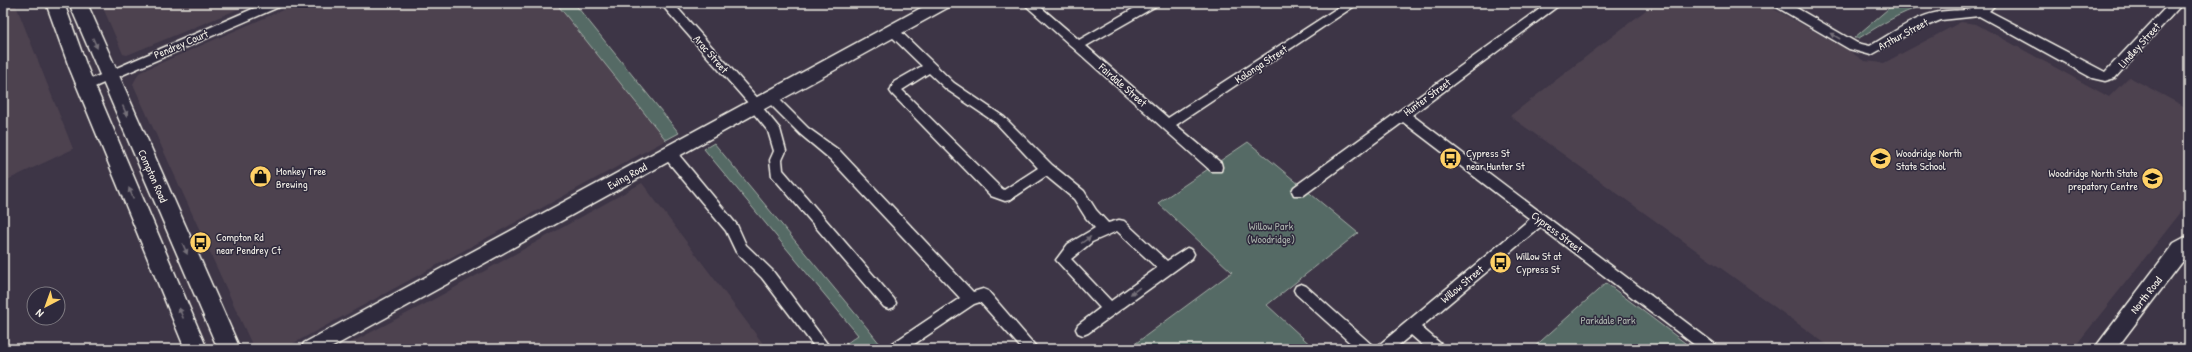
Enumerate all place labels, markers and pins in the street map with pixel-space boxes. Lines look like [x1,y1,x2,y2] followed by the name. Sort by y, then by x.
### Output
[1438,146,1464,172] bus stop icon: Cypress St near Hunter St
[1466,146,1525,173] place label: Cypress St near Hunter St
[1867,146,1893,172] school or university icon: Woodridge North State School
[1896,146,1962,173] place label: Woodridge North State School
[247,164,273,190] shop icon: Monkey Tree Brewing
[276,164,327,191] place label: Monkey Tree Brewing
[2049,166,2139,193] place label: Woodridge North State prepatory Centre
[2140,166,2166,192] school or university icon: Woodridge North State prepatory Centre
[187,230,213,256] bus stop icon: Compton Rd near Pendrey Ct
[216,230,281,257] place label: Compton Rd near Pendrey Ct
[1488,249,1514,275] bus stop icon: Willow St at Cypress St
[1516,249,1562,276] place label: Willow St at Cypress St

